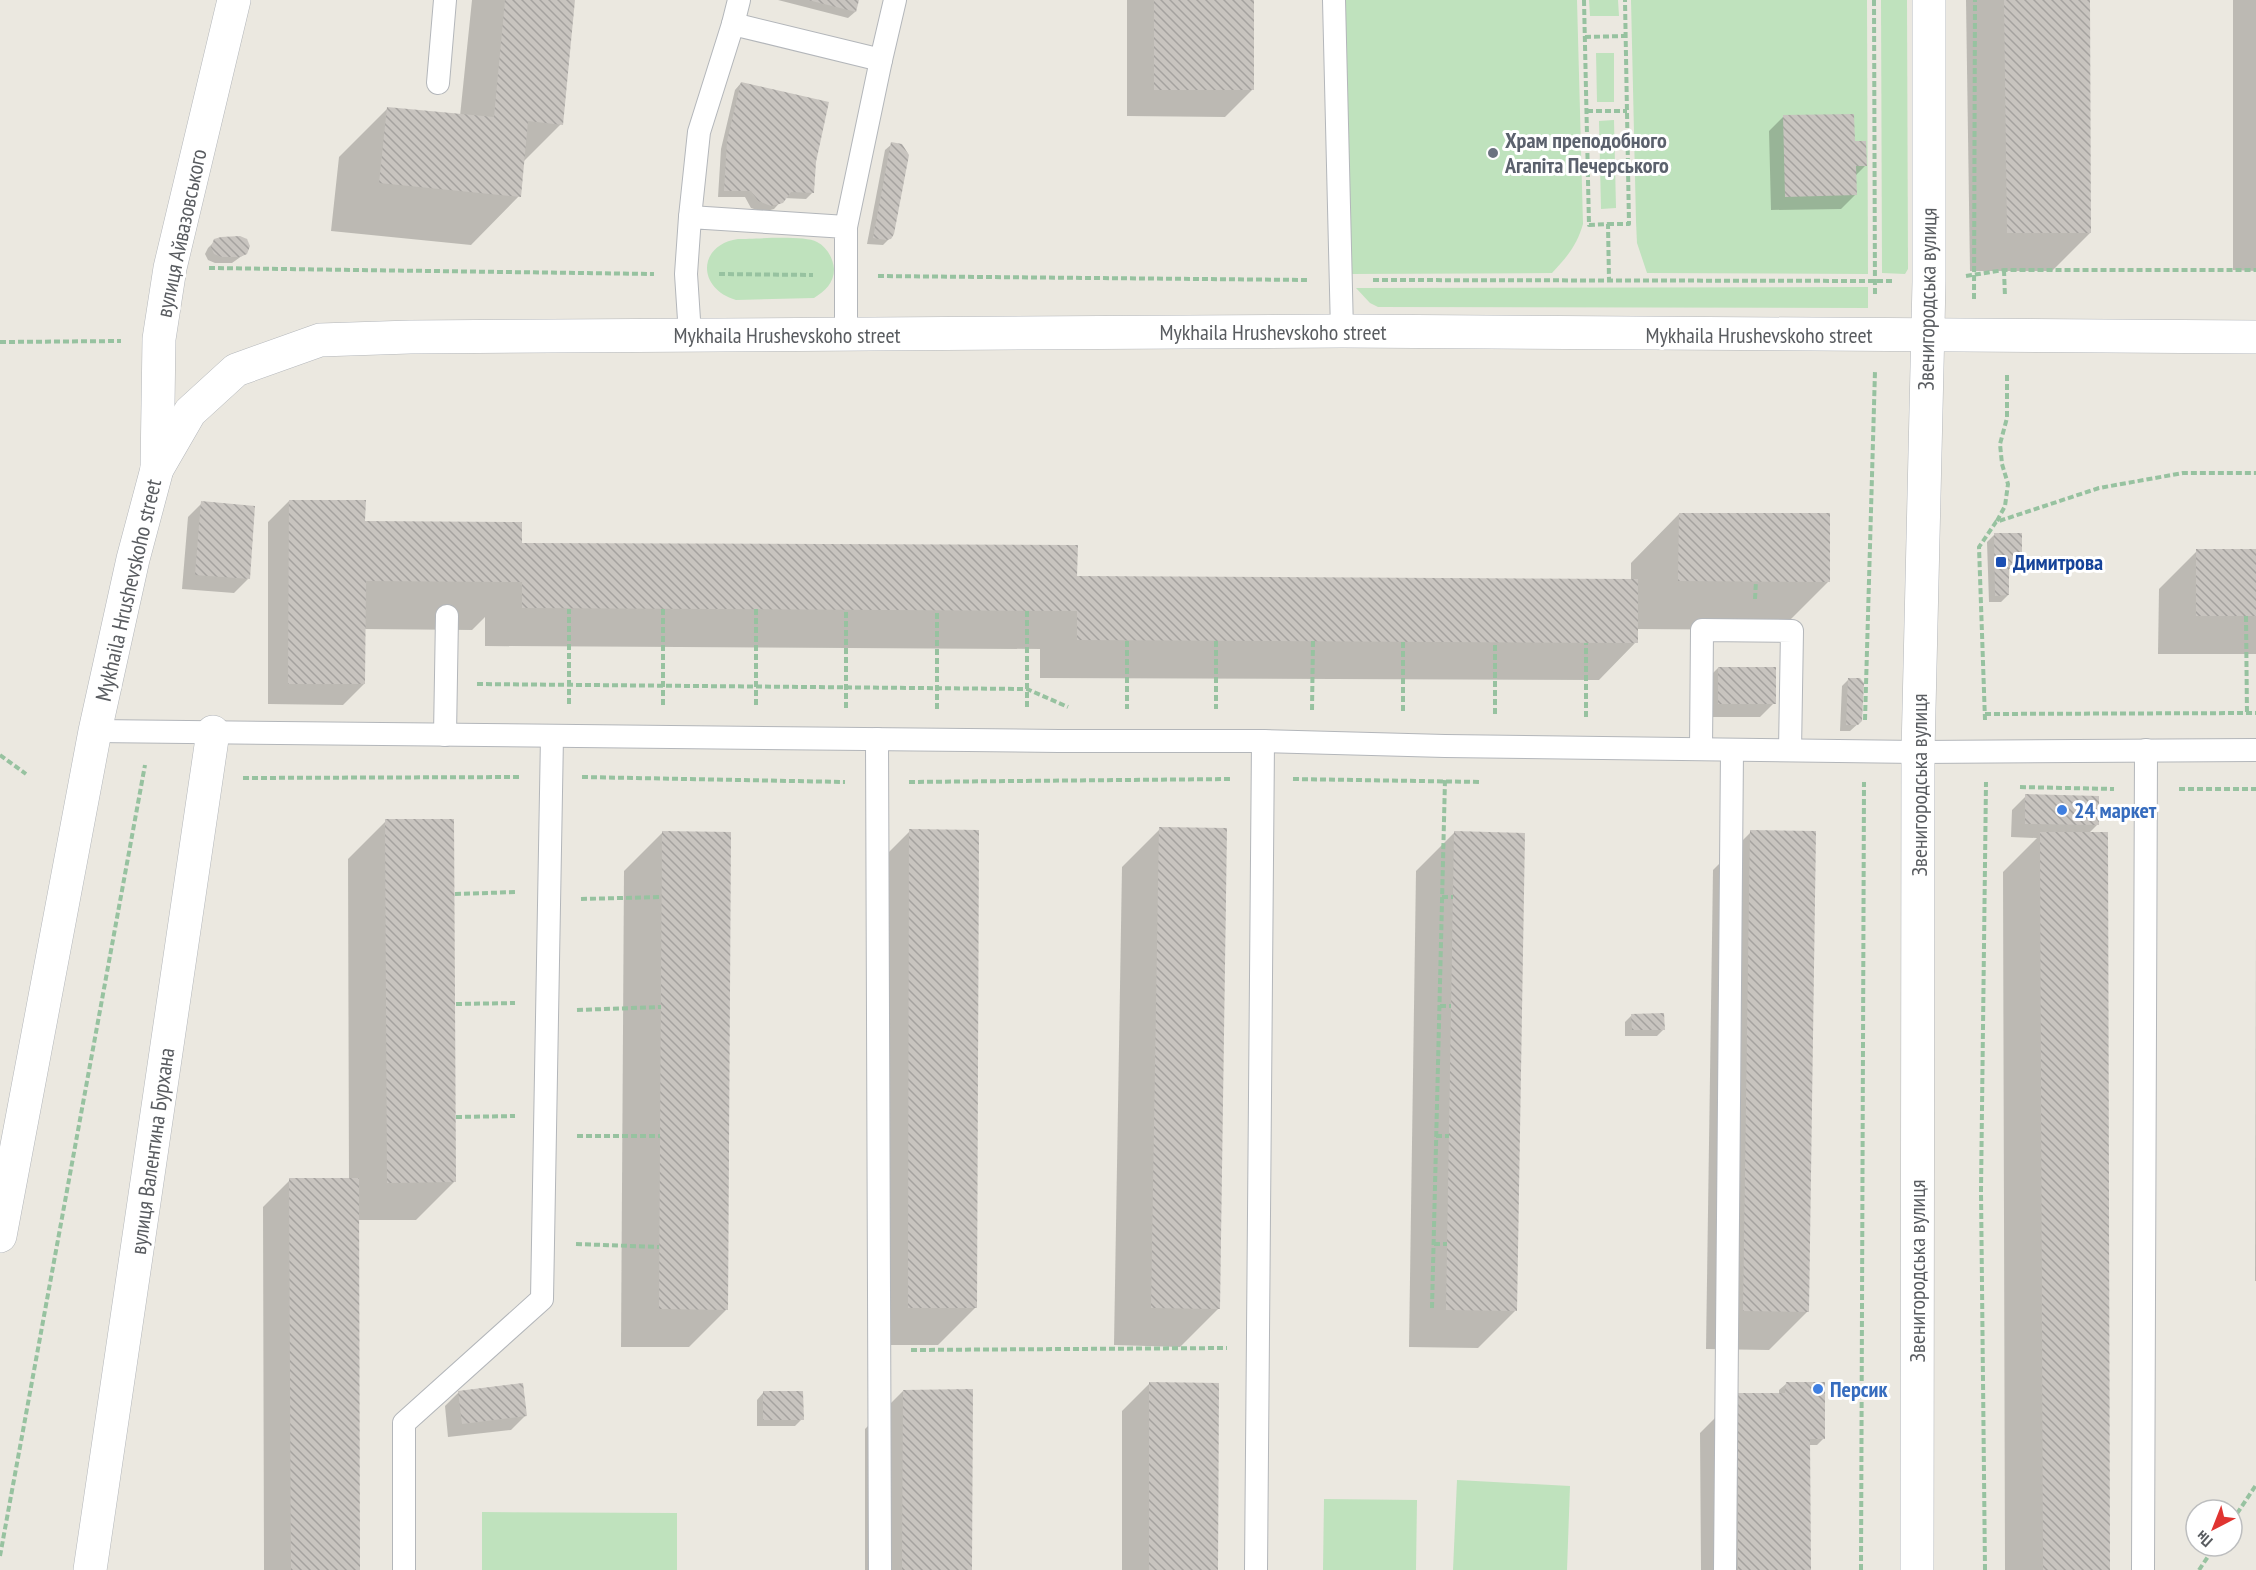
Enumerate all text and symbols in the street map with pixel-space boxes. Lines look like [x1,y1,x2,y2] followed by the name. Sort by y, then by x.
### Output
[1504,126,1669,179] place label: Храм преподобного Агапіта Печерського
[149,146,213,320] street label: вулиця Айвазовського
[1486,146,1500,160] marker: Храм преподобного Агапіта Печерського
[1911,207,1943,391] street label: Звенигородська вулиця
[1159,318,1387,346] street label: Mykhaila Hrushevskoho street
[673,321,901,349] street label: Mykhaila Hrushevskoho street
[1645,321,1873,349] street label: Mykhaila Hrushevskoho street
[89,476,167,704] street label: Mykhaila Hrushevskoho street
[2013,548,2103,576] place label: Димитрова
[1994,555,2008,569] marker: Димитрова
[1905,694,1933,877] street label: Звенигородська вулиця
[2074,796,2157,824] place label: 24 маркет
[2055,803,2069,817] marker: 24 маркет
[124,1046,180,1256] street label: вулиця Валентина Бурхана
[1903,1180,1931,1363] street label: Звенигородська вулиця
[1830,1375,1888,1403] place label: Персик
[1811,1382,1825,1396] marker: Персик
[2184,1498,2244,1558] north arrow
[2192,1527,2216,1552] text: Пн

